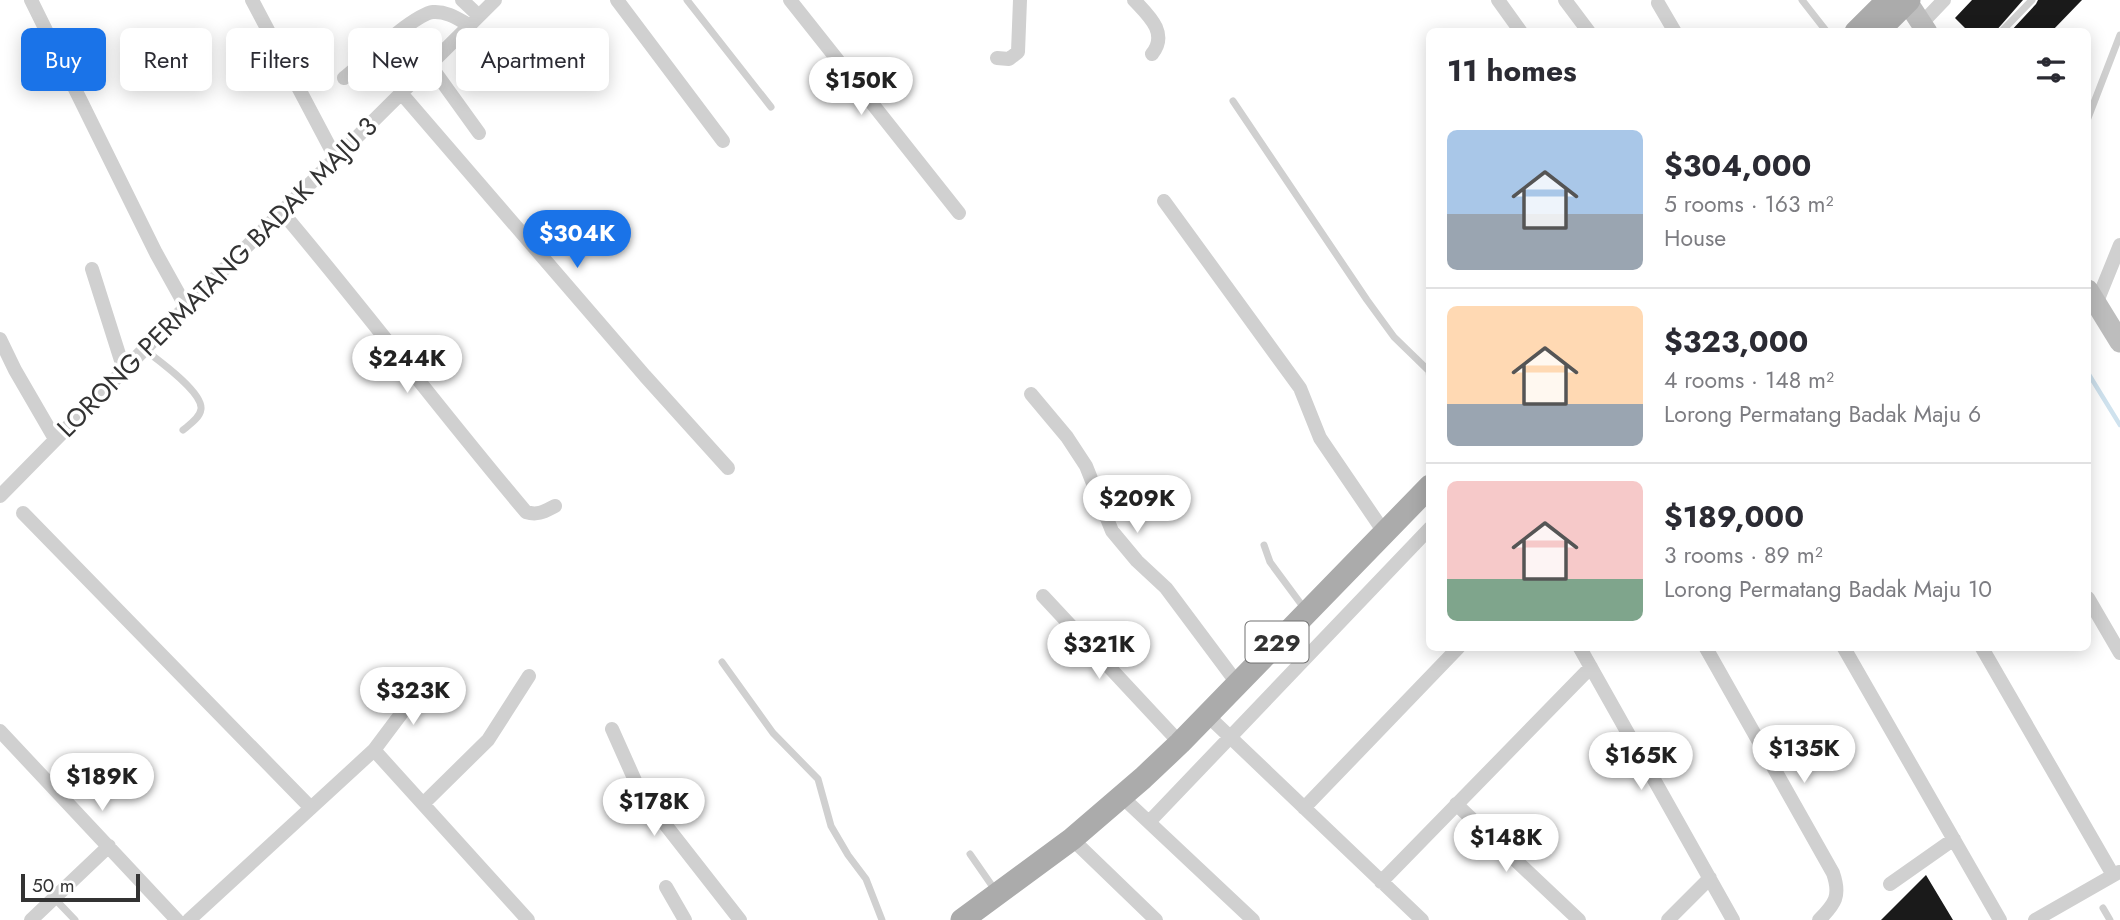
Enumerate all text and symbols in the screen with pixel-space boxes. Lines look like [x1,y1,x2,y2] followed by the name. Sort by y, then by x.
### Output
[21,28,106,91] chip: Buy
[120,28,212,91] chip: Rent
[226,28,334,91] chip: Filters
[348,28,442,91] chip: New
[456,28,609,91] chip: Apartment
[1447,49,1577,92] text: 11 homes
[2032,51,2070,89] icon: filters
[812,58,910,117] pin: $150K
[825,63,897,97] text: $150K
[48,108,386,446] street label: LORONG PERMATANG BADAK MAJU 3
[1664,144,1811,187] text: $304,000
[1503,158,1587,242] icon: home
[1664,187,1833,221] text: 5 rooms · 163 m²
[528,210,626,270] pin: $304K
[539,216,615,250] text: $304K
[1664,221,1726,255] text: House
[1664,320,1808,363] text: $323,000
[1503,334,1587,418] icon: home
[358,336,456,395] pin: $244K
[368,341,446,375] text: $244K
[1664,363,1834,397] text: 4 rooms · 148 m²
[1664,397,1981,431] text: Lorong Permatang Badak Maju 6
[1088,476,1186,535] pin: $209K
[1099,481,1175,515] text: $209K
[1664,495,1804,538] text: $189,000
[1503,509,1587,593] icon: home
[1664,538,1823,572] text: 3 rooms · 89 m²
[1664,572,1992,606] text: Lorong Permatang Badak Maju 10
[1050,622,1148,681] pin: $321K
[1246,622,1308,662] road number: 229
[1063,627,1135,661] text: $321K
[364,668,462,727] pin: $323K
[376,673,450,707] text: $323K
[1755,726,1853,785] pin: $135K
[1768,731,1840,765] text: $135K
[1592,732,1690,792] pin: $165K
[1605,738,1677,772] text: $165K
[53,754,151,813] pin: $189K
[66,759,138,793] text: $189K
[605,778,703,838] pin: $178K
[619,784,689,818] text: $178K
[1457,814,1555,874] pin: $148K
[1470,820,1542,854] text: $148K
[21,871,140,903] scale bar
[32,872,75,899] text: 50 m

